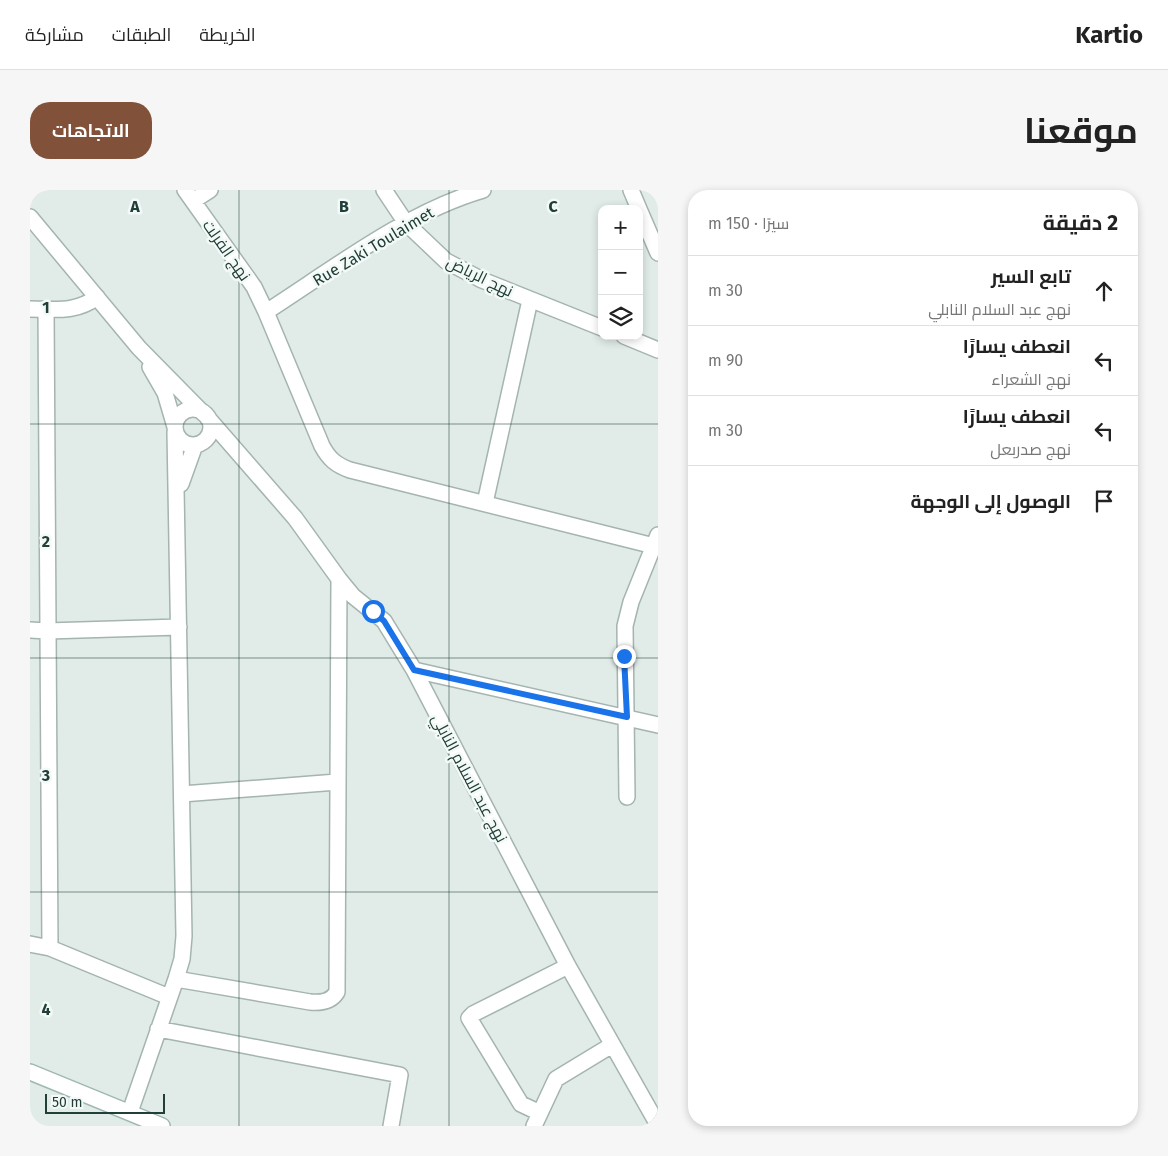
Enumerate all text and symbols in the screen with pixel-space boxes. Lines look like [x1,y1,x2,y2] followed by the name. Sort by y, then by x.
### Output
[1075,21,1143,49] text: Kartio
[25,24,84,46] text: مشاركة
[112,24,171,46] text: الطبقات
[199,24,256,46] text: الخريطة
[30,102,152,159] button: الاتجاهات
[1024,110,1138,152] text: موقعنا
[129,197,140,216] text: A
[339,197,349,216] text: B
[548,197,558,216] text: C
[309,203,437,290] street label: Rue Zaki Toulaimet
[598,205,643,340] map controls
[598,205,643,250] button: +
[1043,210,1118,236] text: 2 دقيقة
[708,214,789,233] text: سيرًا · 150 m
[197,216,255,286] street label: نهج الفرلت
[598,250,643,295] button: −
[442,252,516,303] street label: نهج الرياض
[991,265,1071,288] text: تابع السير
[1090,277,1118,305] icon: ahead
[708,281,743,300] text: 30 m
[598,295,643,340] button: layers
[42,298,50,317] text: 1
[928,300,1071,319] text: نهج عبد السلام النابلي
[963,335,1071,358] text: انعطف يسارًا
[1090,347,1118,375] icon: left
[708,351,743,370] text: 90 m
[991,370,1071,389] text: نهج الشعراء
[963,405,1071,428] text: انعطف يسارًا
[1090,417,1118,445] icon: left
[708,421,743,440] text: 30 m
[990,440,1071,459] text: نهج صدربعل
[1090,487,1118,515] icon: arrive
[911,490,1071,513] text: الوصول إلى الوجهة
[42,532,50,551] text: 2
[362,600,385,623] route start
[613,645,636,668] route end
[424,711,511,848] street label: نهج عبد السلام النابلي
[41,766,50,785] text: 3
[41,1000,51,1019] text: 4
[45,1091,165,1114] scale bar
[52,1094,83,1111] text: 50 m

